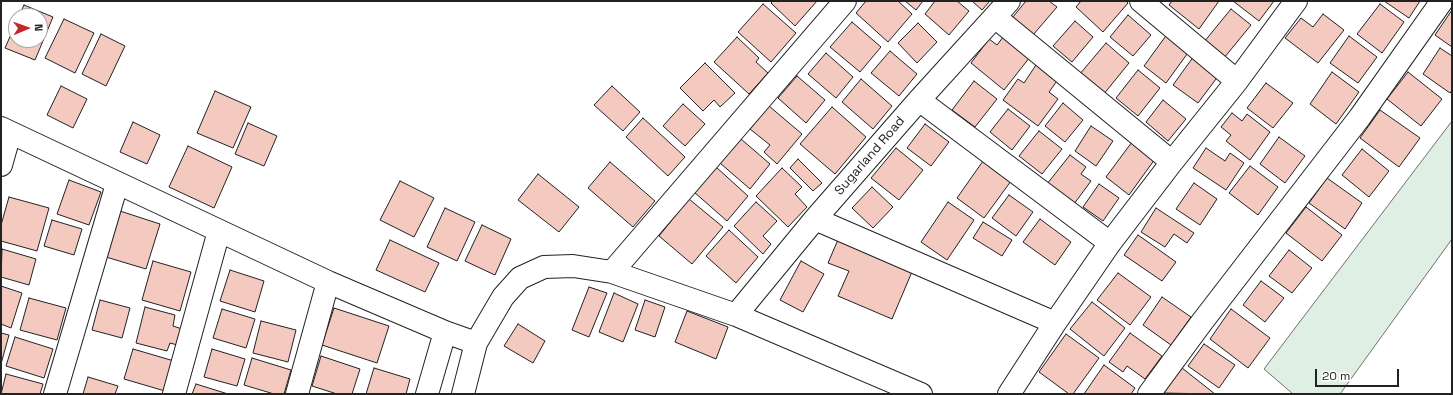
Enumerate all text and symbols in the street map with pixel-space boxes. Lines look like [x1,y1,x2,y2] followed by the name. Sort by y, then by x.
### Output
[8,8,48,48] north arrow
[32,24,46,32] text: N
[832,114,908,198] street label: Sugarland Road
[1317,361,1401,387] scale bar
[1322,368,1350,384] text: 20 m

